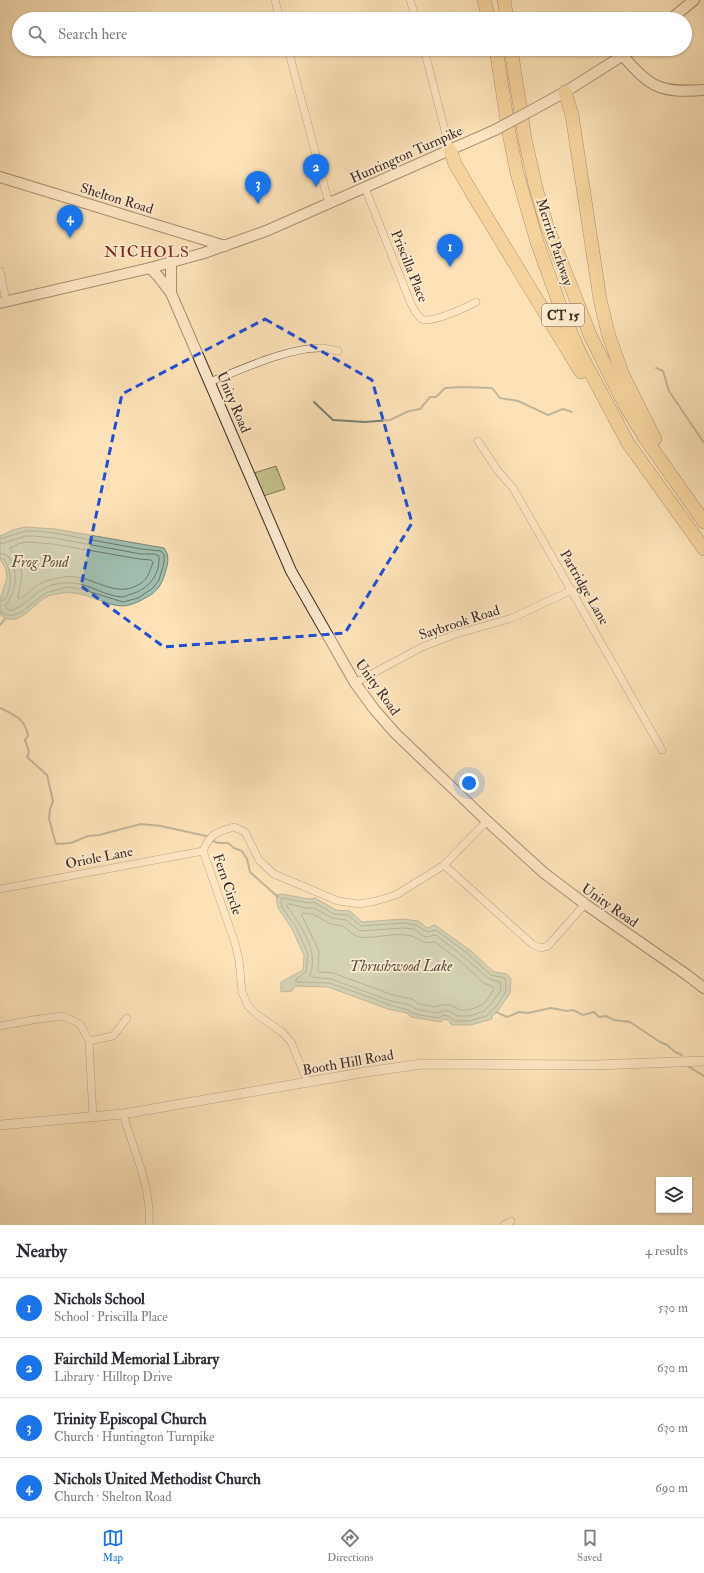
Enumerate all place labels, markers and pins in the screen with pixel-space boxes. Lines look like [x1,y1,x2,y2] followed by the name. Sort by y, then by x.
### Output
[303,154,329,187] pin: 2
[245,171,271,204] pin: 3
[57,205,83,238] pin: 4
[437,234,463,267] pin: 1

